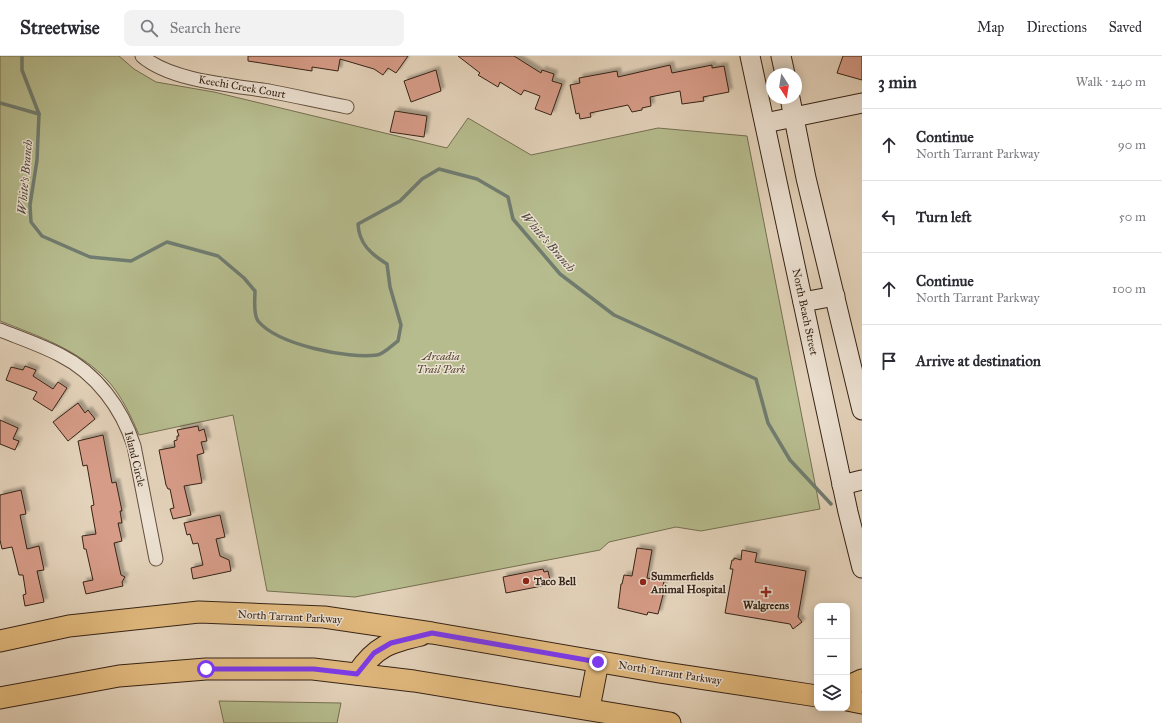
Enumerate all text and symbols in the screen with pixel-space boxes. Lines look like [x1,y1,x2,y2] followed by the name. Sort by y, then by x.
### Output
[124,10,404,46] search box
[20,16,100,39] text: Streetwise
[138,17,160,39] icon: search
[170,19,241,37] text: Search here
[977,19,1004,36] text: Map
[1026,19,1087,36] text: Directions
[1109,19,1142,36] text: Saved
[766,68,802,104] north arrow
[878,72,917,93] text: 3 min
[197,73,287,101] street label: Keechi Creek Court
[1076,74,1146,90] text: Walk · 240 m
[916,128,974,146] text: Continue
[878,134,900,156] icon: ahead
[1118,137,1146,153] text: 90 m
[15,139,35,215] water label: White's Branch
[916,146,1040,162] text: North Tarrant Parkway
[878,206,900,228] icon: left
[916,208,972,226] text: Turn left
[518,209,578,275] water label: White's Branch
[1119,209,1146,225] text: 50 m
[789,268,821,357] street label: North Beach Street
[916,272,974,290] text: Continue
[878,278,900,300] icon: ahead
[1112,281,1146,297] text: 100 m
[916,290,1040,306] text: North Tarrant Parkway
[417,350,465,376] park label: Arcadia Trail Park
[878,350,900,372] icon: arrive
[916,352,1041,370] text: Arrive at destination
[122,430,148,489] street label: Island Circle
[650,570,727,597] place label: Summerfields Animal Hospital
[533,575,577,588] place label: Taco Bell
[521,576,531,586] marker: Taco Bell
[638,577,648,587] marker: Summerfields Animal Hospital
[761,587,771,597] marker: Walgreens
[743,599,789,612] place label: Walgreens
[814,603,850,711] map controls
[814,603,850,639] button: +
[237,608,343,626] street label: North Tarrant Parkway
[814,639,850,675] button: −
[589,653,607,671] route end
[617,658,723,688] street label: North Tarrant Parkway
[197,660,215,678] route start
[814,675,850,711] button: layers

